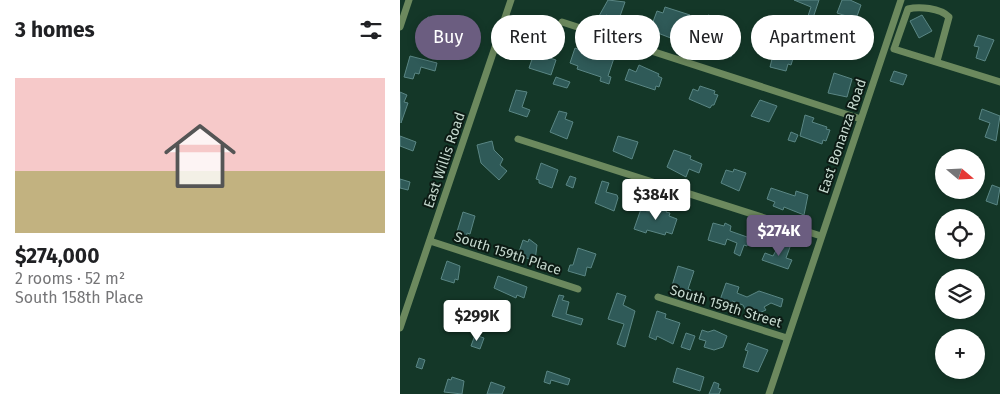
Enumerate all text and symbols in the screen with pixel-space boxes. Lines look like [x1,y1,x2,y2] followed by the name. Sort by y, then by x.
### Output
[415,15,481,60] chip: Buy
[491,15,565,60] chip: Rent
[575,15,660,60] chip: Filters
[670,15,741,60] chip: New
[751,15,874,60] chip: Apartment
[357,16,385,44] icon: filters
[15,17,95,43] text: 3 homes
[815,77,870,196] street label: East Bonanza Road
[420,110,469,210] street label: East Willis Road
[155,111,245,201] icon: home
[935,149,985,199] north arrow
[935,149,985,379] map controls
[621,178,691,221] pin: $384K
[633,185,679,204] text: $384K
[935,209,985,259] button: locate
[744,214,814,257] pin: $274K
[758,221,800,240] text: $274K
[452,228,564,279] street label: South 159th Place
[15,243,99,269] text: $274,000
[15,269,125,288] text: 2 rooms · 52 m²
[935,269,985,319] button: layers
[668,281,785,332] street label: South 159th Street
[15,288,143,307] text: South 158th Place
[442,300,512,342] pin: $299K
[455,306,499,325] text: $299K
[935,329,985,379] button: +

